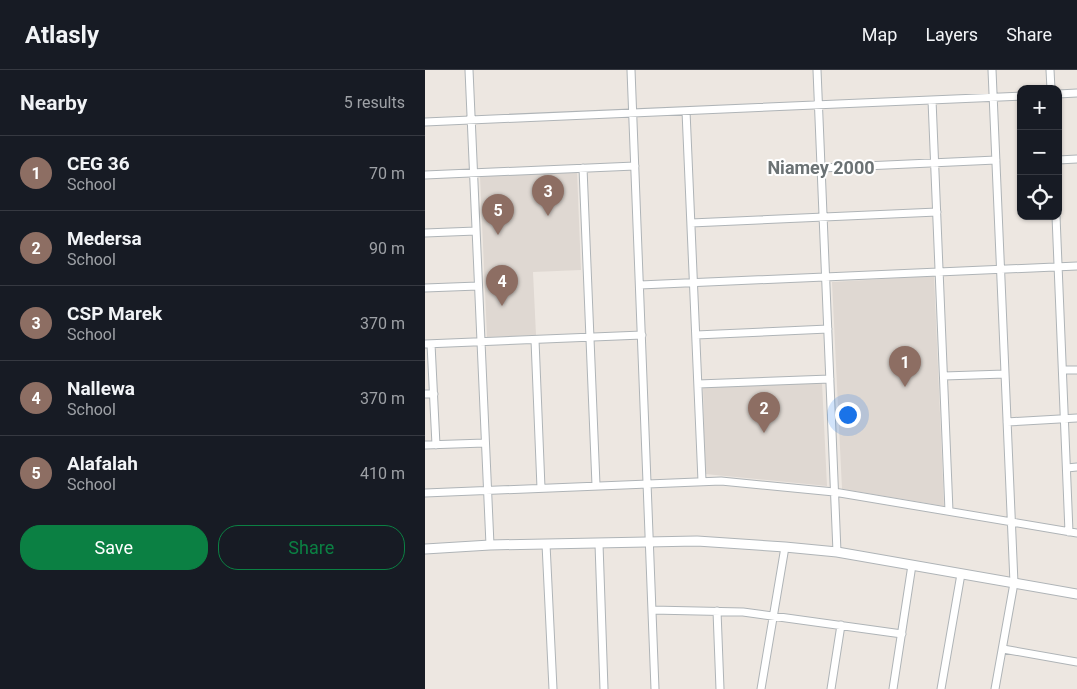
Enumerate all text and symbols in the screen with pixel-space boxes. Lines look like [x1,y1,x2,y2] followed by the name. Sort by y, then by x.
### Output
[25,21,99,49] text: Atlasly
[862,24,897,45] text: Map
[925,24,978,45] text: Layers
[1006,24,1052,45] text: Share
[1017,85,1062,220] map controls
[1017,85,1062,130] button: +
[20,91,87,115] text: Nearby
[344,93,405,112] text: 5 results
[1017,130,1062,175] button: −
[67,152,130,175] text: CEG 36
[767,157,875,178] district label: Niamey 2000
[31,164,41,183] text: 1
[369,164,405,183] text: 70 m
[67,175,116,194] text: School
[532,175,564,216] pin: 3
[1017,175,1062,220] button: locate
[482,194,514,235] pin: 5
[67,227,142,250] text: Medersa
[31,239,41,258] text: 2
[369,239,405,258] text: 90 m
[67,250,116,269] text: School
[486,265,518,306] pin: 4
[67,302,162,325] text: CSP Marek
[31,314,41,333] text: 3
[360,314,405,333] text: 370 m
[67,325,116,344] text: School
[889,346,921,387] pin: 1
[67,377,135,400] text: Nallewa
[31,389,41,408] text: 4
[360,389,405,408] text: 370 m
[748,392,780,433] pin: 2
[67,400,116,419] text: School
[835,402,861,428] your location
[67,452,138,475] text: Alafalah
[31,464,41,483] text: 5
[360,464,405,483] text: 410 m
[67,475,116,494] text: School
[20,525,208,570] button: Save
[218,525,405,570] button: Share

